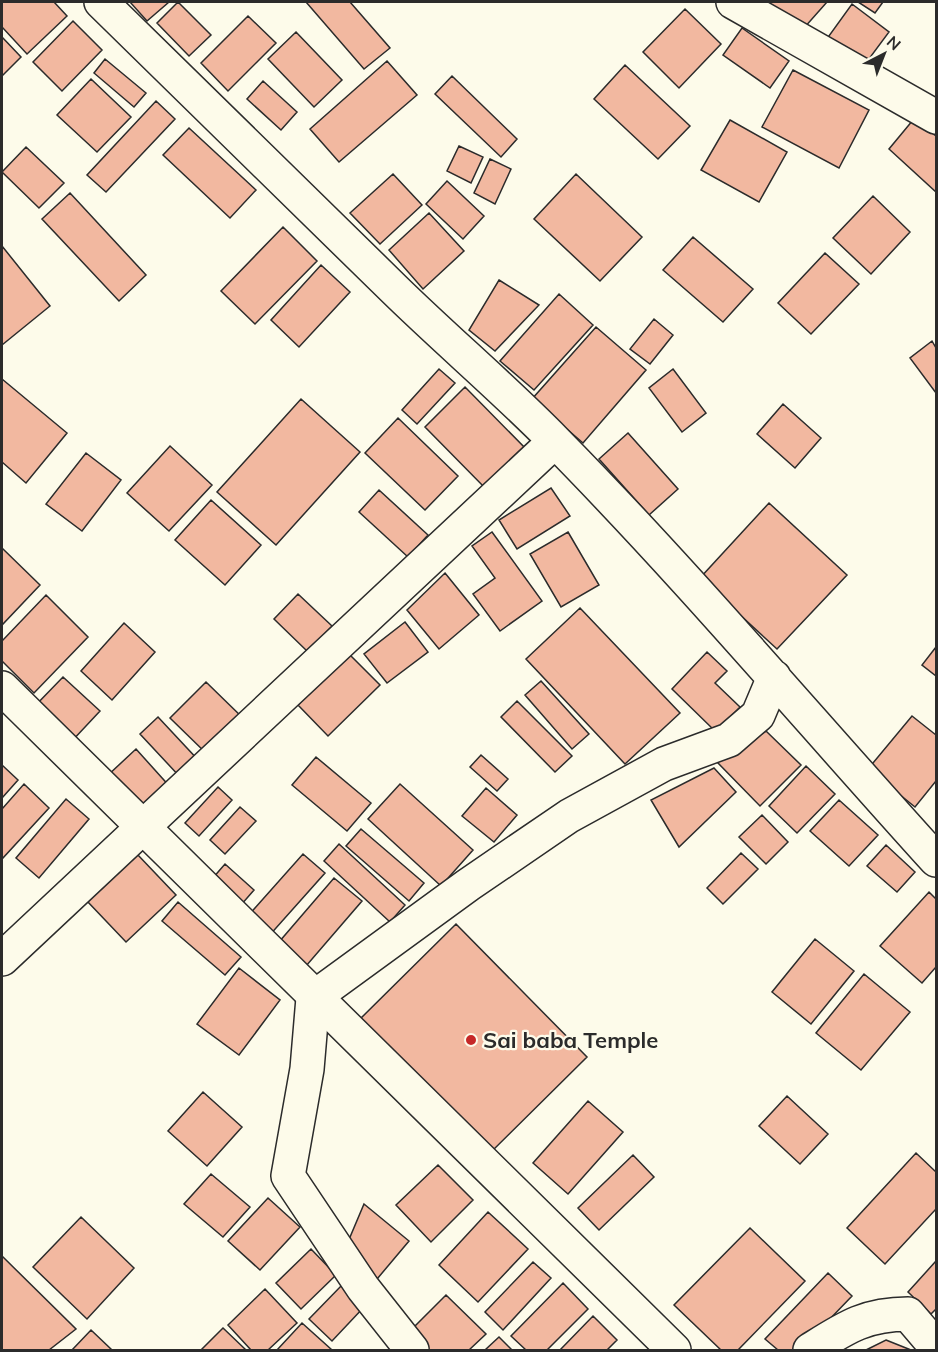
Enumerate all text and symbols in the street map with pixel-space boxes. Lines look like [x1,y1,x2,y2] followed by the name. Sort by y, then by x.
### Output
[854,24,914,84] north arrow
[883,31,905,54] text: N
[483,1026,658,1054] place label: Sai baba Temple
[464,1033,478,1047] marker: Sai baba Temple

